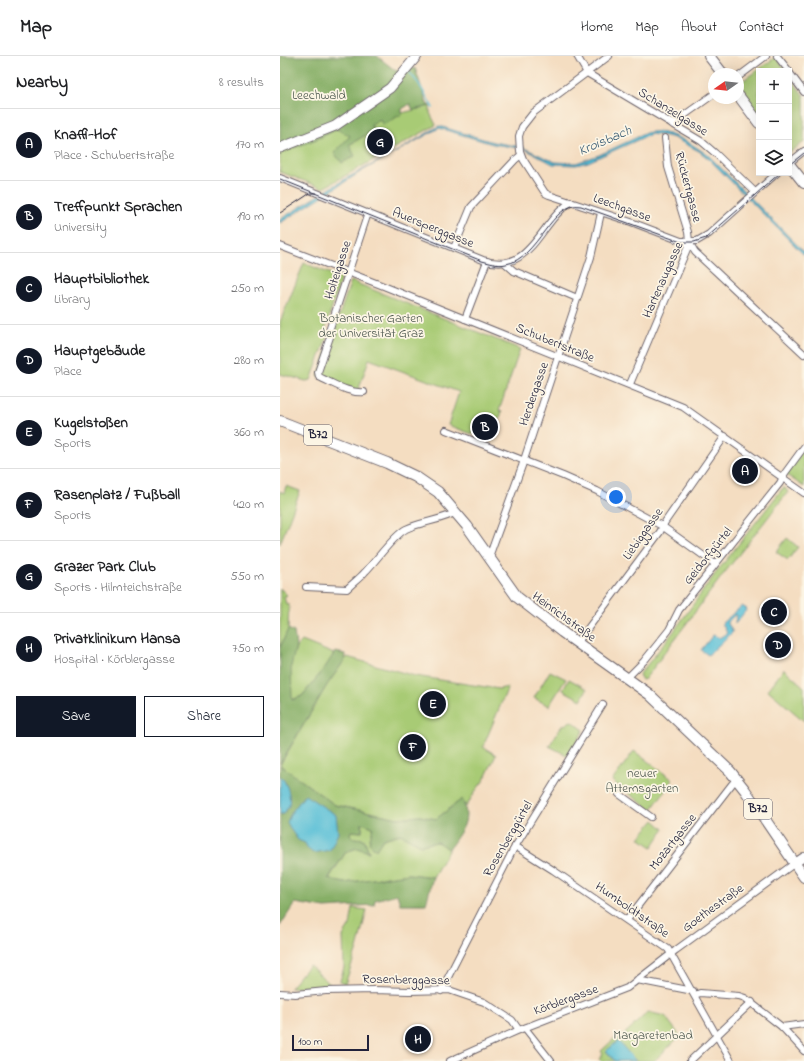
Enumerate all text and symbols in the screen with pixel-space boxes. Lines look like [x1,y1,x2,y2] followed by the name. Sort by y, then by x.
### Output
[20,14,52,41] text: Map
[581,17,613,38] text: Home
[635,17,659,38] text: Map
[681,17,717,38] text: About
[739,17,784,38] text: Contact
[708,68,744,104] north arrow
[756,68,792,176] map controls
[756,68,792,104] button: +
[16,70,68,95] text: Nearby
[219,73,264,92] text: 8 results
[634,83,712,142] street label: Schanzelgasse
[292,86,346,105] park label: Leechwald
[756,104,792,140] button: −
[575,120,635,162] water label: Kroisbach
[54,124,117,146] text: Knaffl-Hof
[367,127,393,157] pin: G
[25,135,33,154] text: A
[236,135,264,154] text: 170 m
[756,140,792,176] button: layers
[54,146,174,165] text: Place · Schubertstraße
[669,150,707,225] street label: Rückertgasse
[590,189,654,228] street label: Leechgasse
[54,196,182,218] text: Treffpunkt Sprachen
[389,203,477,254] street label: Auersperggasse
[25,207,33,226] text: B
[237,207,264,226] text: 190 m
[54,218,107,237] text: University
[320,238,357,302] street label: Holteigasse
[638,239,689,322] street label: Hartenaugasse
[54,268,149,290] text: Hauptbibliothek
[25,279,33,298] text: C
[231,279,264,298] text: 250 m
[54,290,90,309] text: Library
[318,309,424,343] park label: Botanischer Garten der Universität Graz
[513,319,597,368] street label: Schubertstraße
[54,340,145,362] text: Hauptgebäude
[24,351,34,370] text: D
[234,351,264,370] text: 280 m
[514,359,555,429] street label: Herdergasse
[54,362,82,381] text: Place
[54,412,128,434] text: Kugelstoßen
[472,412,498,442] pin: B
[25,423,33,442] text: E
[234,423,264,442] text: 360 m
[304,425,332,445] road number: B72
[54,434,91,453] text: Sports
[732,456,758,486] pin: A
[54,484,180,506] text: Rasenplatz / Fußball
[606,487,626,507] your location
[25,495,33,514] text: F
[233,495,264,514] text: 420 m
[618,504,669,565] street label: Liebiggasse
[54,506,91,525] text: Sports
[679,523,738,589] street label: Geidorfgürtel
[54,556,156,578] text: Grazer Park Club
[25,567,33,586] text: G
[230,567,264,586] text: 550 m
[54,578,182,597] text: Sports · Hilmteichstraße
[528,587,600,647] street label: Heinrichstraße
[761,597,787,627] pin: C
[54,628,180,650] text: Privatklinikum Hansa
[765,630,791,660] pin: D
[25,639,33,658] text: H
[232,639,264,658] text: 750 m
[54,650,175,669] text: Hospital · Körblergasse
[420,689,446,719] pin: E
[16,696,136,737] button: Save
[144,696,264,737] button: Share
[400,732,426,762] pin: F
[606,764,678,799] park label: neuer Attemsgarten
[479,797,538,881] street label: Rosenberggürtel
[744,799,772,819] road number: B72
[645,809,702,875] street label: Mozartgasse
[591,877,673,943] street label: Humboldtstraße
[678,879,748,937] street label: Goethestraße
[362,970,450,991] street label: Rosenberggasse
[531,979,601,1021] street label: Körblergasse
[405,1024,431,1054] pin: H
[613,1026,693,1046] park label: Margaretenbad
[292,1033,369,1052] scale bar
[298,1034,322,1050] text: 100 m

